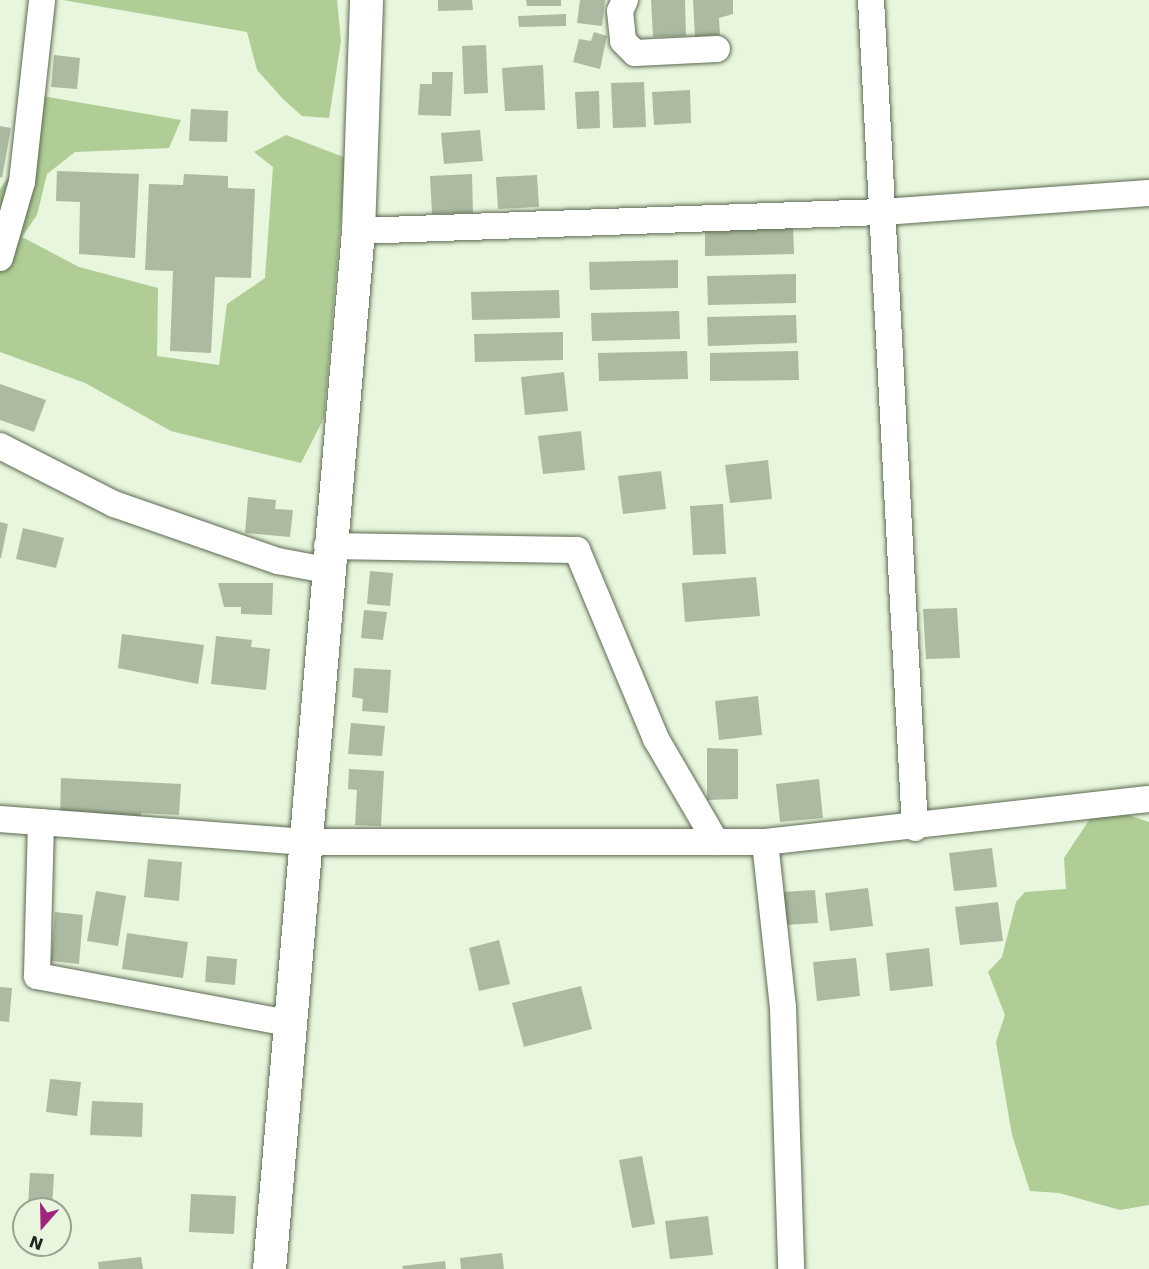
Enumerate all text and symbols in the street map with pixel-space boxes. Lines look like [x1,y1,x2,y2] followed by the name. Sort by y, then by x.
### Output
[12,1197,72,1257] north arrow
[27,1231,46,1254] text: N

